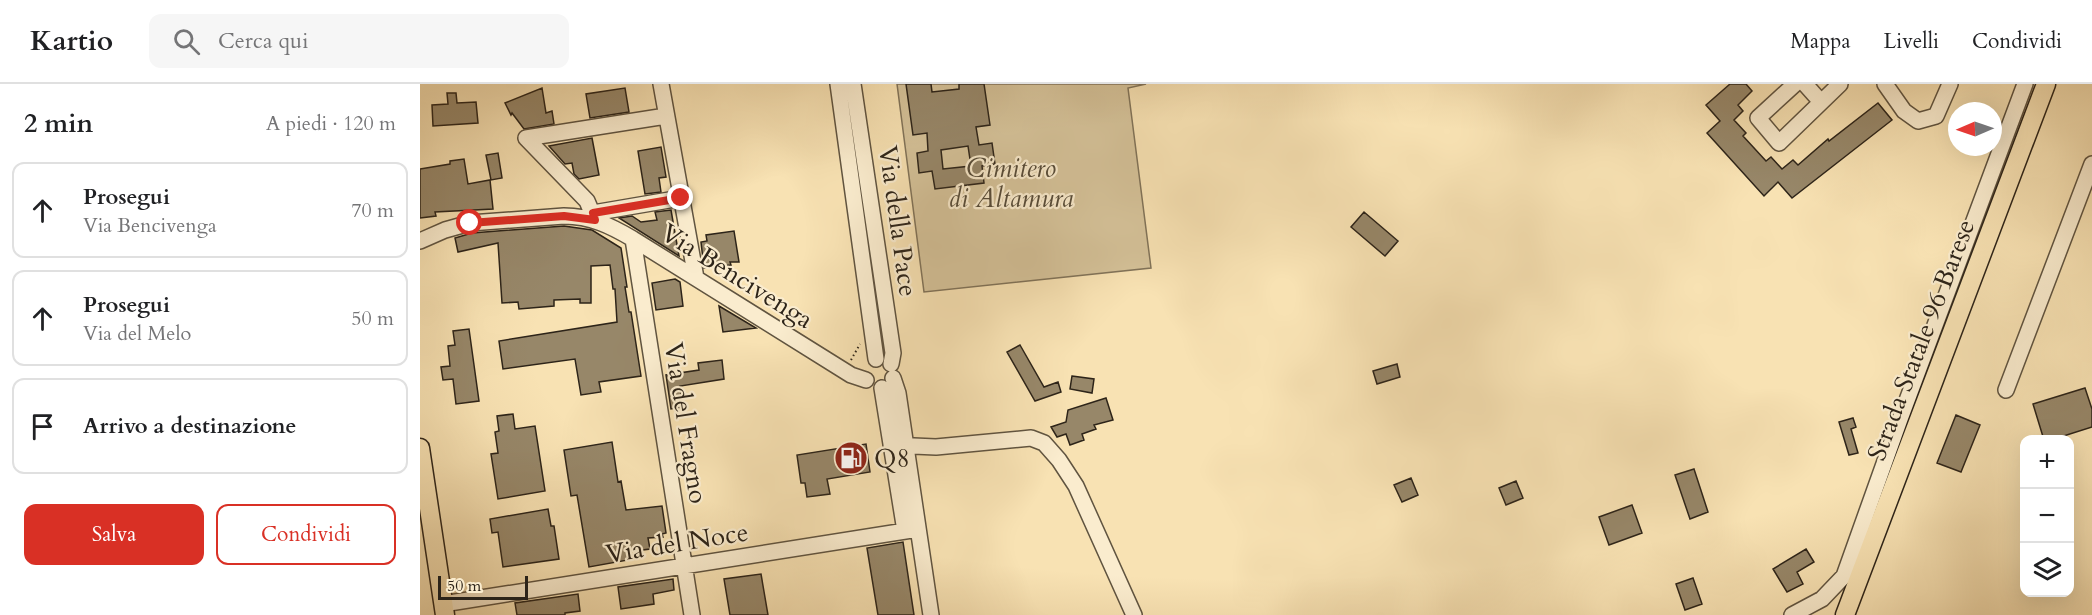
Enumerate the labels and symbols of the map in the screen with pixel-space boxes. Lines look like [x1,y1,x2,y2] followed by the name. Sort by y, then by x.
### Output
[1948,102,2002,156] north arrow
[870,143,926,299] street label: Via della Pace
[949,151,1074,216] park label: Cimitero di Altamura
[667,184,693,210] route end
[456,209,482,235] route start
[1859,214,1983,466] street label: Strada Statale 96 Barese
[654,215,820,337] street label: Via Bencivenga
[656,340,716,506] street label: Via del Fragno
[833,440,869,476] fuel station icon: Q8
[874,441,910,476] place label: Q8
[603,514,751,572] street label: Via del Noce
[438,573,528,600] scale bar

